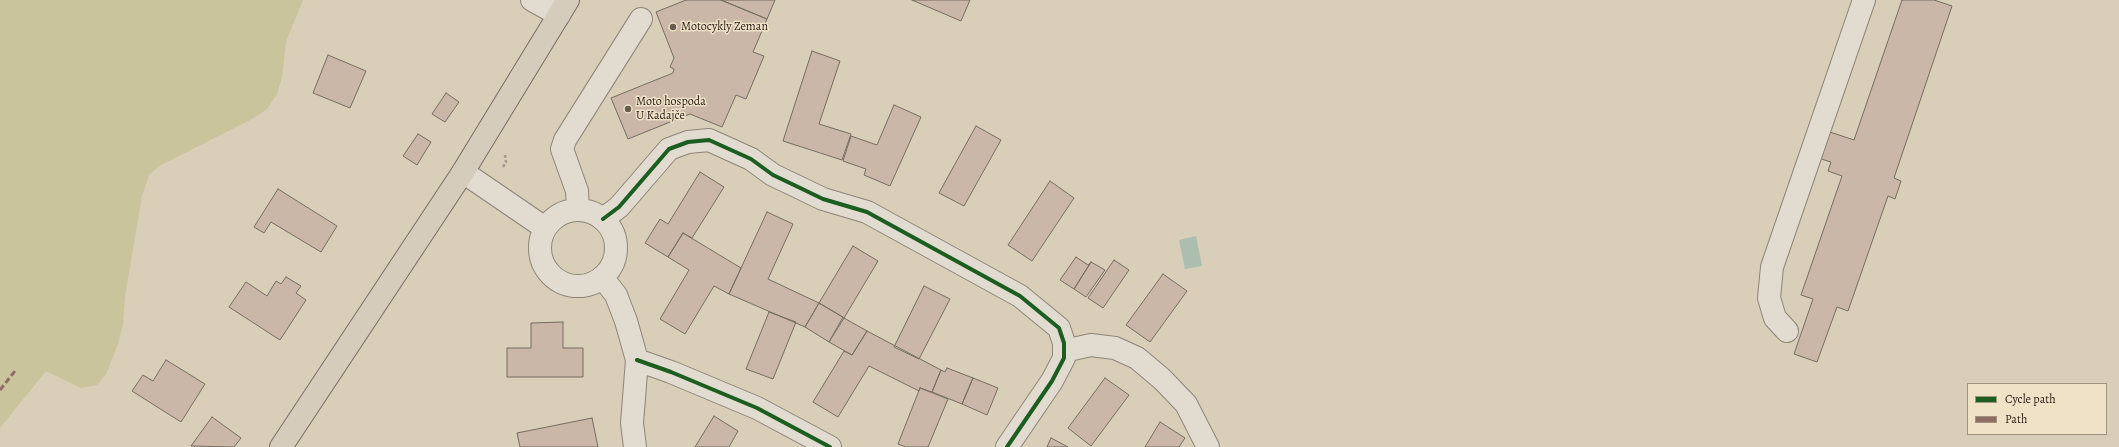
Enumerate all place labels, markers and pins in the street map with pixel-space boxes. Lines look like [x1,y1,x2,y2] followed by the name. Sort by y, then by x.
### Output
[681,20,768,34] place label: Motocykly Zeman
[668,22,678,32] marker: Motocykly Zeman
[636,95,706,123] place label: Moto hospoda U Kadajče
[623,104,633,114] marker: Moto hospoda U Kadajče

